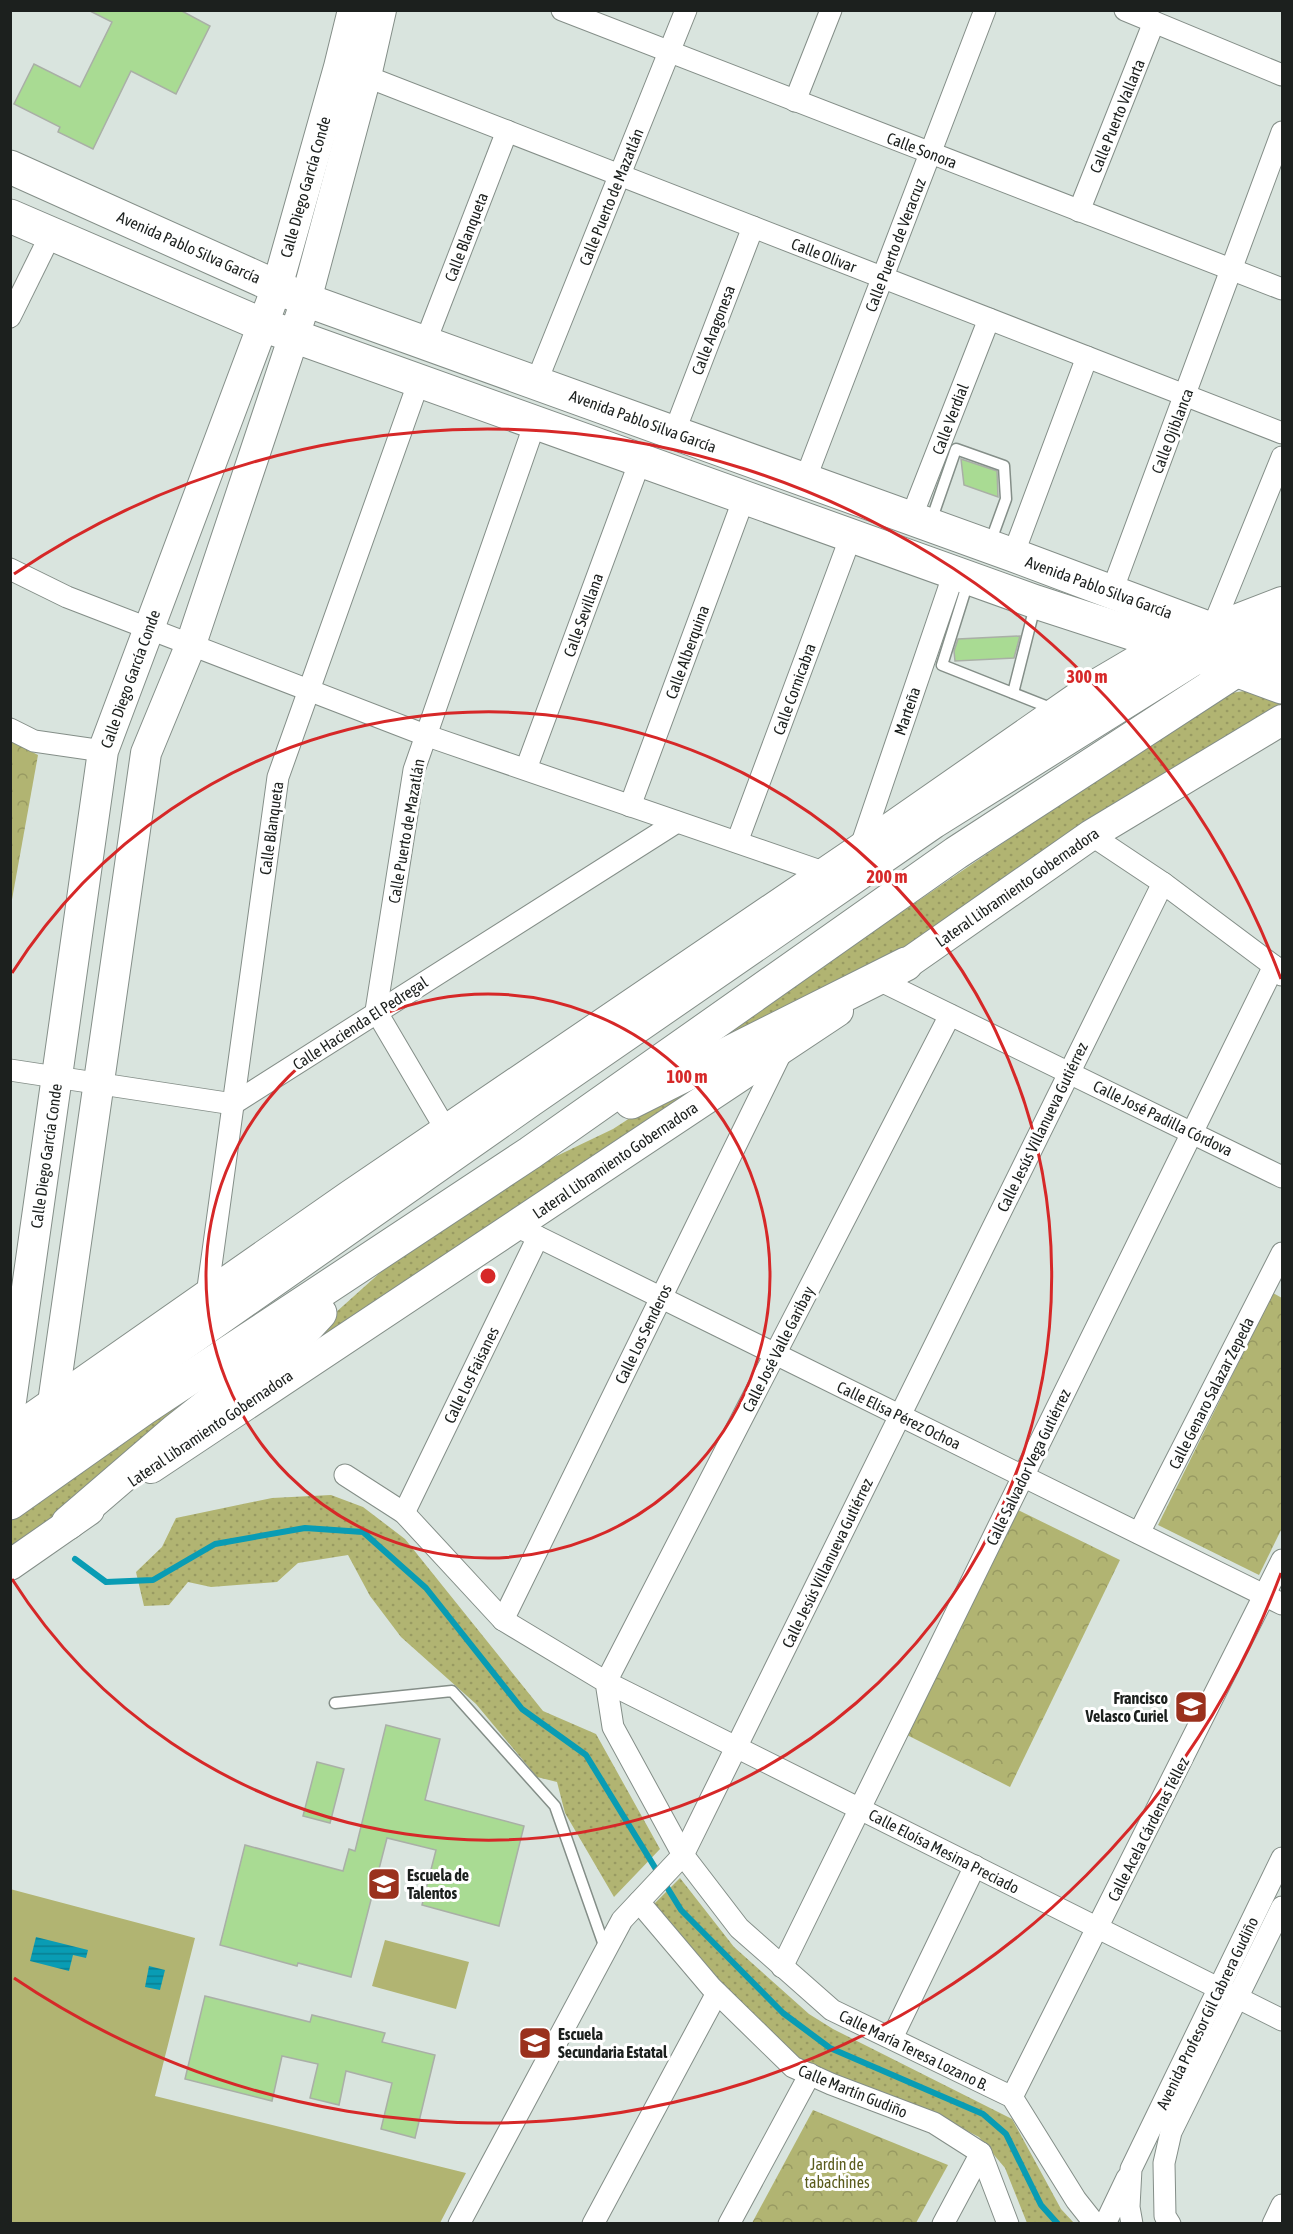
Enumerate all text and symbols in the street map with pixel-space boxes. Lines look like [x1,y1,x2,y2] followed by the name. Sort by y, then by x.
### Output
[1086,56,1148,176] street label: Calle Puerto Vallarta
[276,114,335,260] street label: Calle Diego García Conde
[575,126,647,268] street label: Calle Puerto de Mazatlán
[884,128,960,172] street label: Calle Sonora
[861,175,929,314] street label: Calle Puerto de Veracruz
[441,190,492,284] street label: Calle Blanqueta
[115,207,263,287] street label: Avenida Pablo Silva García
[789,234,859,276] street label: Calle Olivar
[688,283,739,378] street label: Calle Aragonesa
[928,380,972,457] street label: Calle Verdial
[567,386,719,456] street label: Avenida Pablo Silva García
[1148,386,1197,476] street label: Calle Ojiblanca
[1023,552,1175,622] street label: Avenida Pablo Silva García
[560,571,606,659] street label: Calle Sevillana
[662,603,713,702] street label: Calle Alberquina
[97,607,164,751] street label: Calle Diego García Conde
[769,641,819,737] street label: Calle Cornicabra
[1067,666,1107,687] text: 300 m
[890,685,924,737] street label: Marteña
[384,757,428,905] street label: Calle Puerto de Mazatlán
[256,780,287,876] street label: Calle Blanqueta
[932,824,1102,950] street label: Lateral Libramiento Gobernadora
[867,866,907,887] text: 200 m
[289,972,432,1074] street label: Calle Hacienda El Pedregal
[993,1039,1091,1215] street label: Calle Jesús Villanueva Gutiérrez
[667,1066,707,1087] text: 100 m
[1090,1076,1236,1160] street label: Calle José Padilla Córdova
[27,1083,66,1230] street label: Calle Diego García Conde
[529,1098,701,1222] street label: Lateral Libramiento Gobernadora
[478,1266,498,1286] centre of rings
[611,1281,675,1387] street label: Calle Los Senderos
[738,1283,819,1415] street label: Calle José Valle Garibay
[1165,1314,1258,1472] street label: Calle Genaro Salazar Zepeda
[440,1324,502,1426] street label: Calle Los Faisanes
[124,1366,296,1490] street label: Lateral Libramiento Gobernadora
[834,1377,964,1453] street label: Calle Elisa Pérez Ochoa
[982,1386,1075,1548] street label: Calle Salvador Vega Gutiérrez
[778,1475,876,1651] street label: Calle Jesús Villanueva Gutiérrez
[1085,1689,1169,1725] place label: Francisco Velasco Curiel
[1173,1689,1209,1725] school or university icon: Francisco Velasco Curiel
[1104,1754,1192,1904] street label: Calle Acela Cárdenas Téllez
[866,1805,1022,1897] street label: Calle Eloísa Mesina Preciado
[366,1866,402,1902] school or university icon: Escuela de Talentos
[407,1866,469,1902] place label: Escuela de Talentos
[1153,1914,1261,2112] street label: Avenida Profesor Gil Cabrera Gudiño
[836,2006,992,2094] street label: Calle María Teresa Lozano B.
[517,2025,553,2061] school or university icon: Escuela Secundaria Estatal
[558,2025,668,2061] place label: Escuela Secundaria Estatal
[796,2061,910,2121] street label: Calle Martín Gudiño
[804,2155,870,2191] park label: Jardin de tabachines

